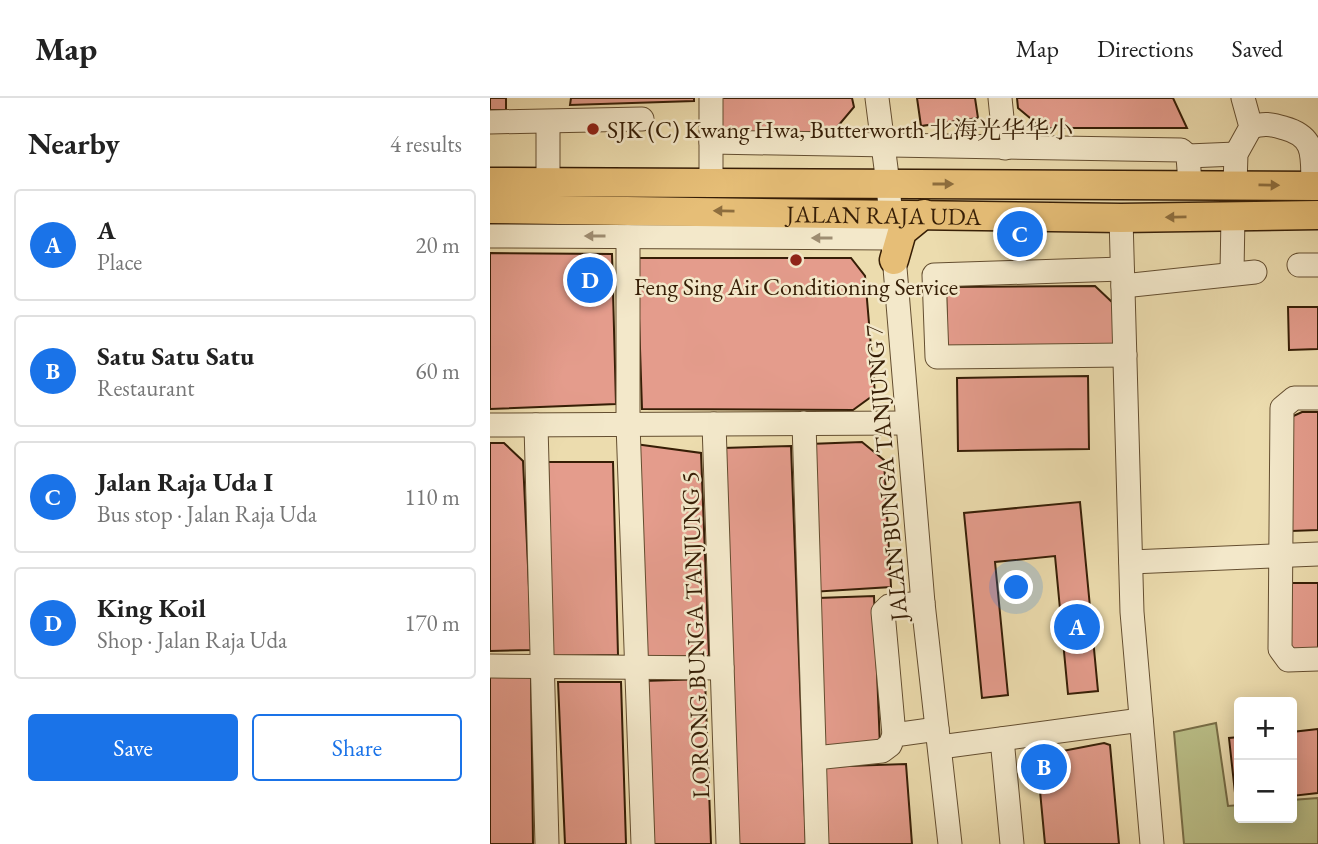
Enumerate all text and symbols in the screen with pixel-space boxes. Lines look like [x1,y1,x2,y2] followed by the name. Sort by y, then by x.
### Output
[35,27,97,70] text: Map
[1016,33,1059,64] text: Map
[1097,33,1194,64] text: Directions
[1232,33,1283,64] text: Saved
[607,114,1073,145] place label: SJK (C) Kwang Hwa, Butterworth 北海光华华小
[585,121,601,137] marker: SJK (C) Kwang Hwa, Butterworth 北海光华华小
[28,124,120,163] text: Nearby
[390,129,462,159] text: 4 results
[933,178,955,190] one-way arrow
[1258,179,1280,191] one-way arrow
[784,198,982,232] street label: JALAN RAJA UDA
[713,205,735,217] one-way arrow
[997,208,1043,260] pin: C
[1165,211,1187,223] one-way arrow
[97,213,116,247] text: A
[45,230,61,260] text: A
[415,230,460,260] text: 20 m
[584,230,606,242] one-way arrow
[811,232,833,244] one-way arrow
[97,247,142,277] text: Place
[788,252,804,268] marker: Feng Sing Air Conditioning Service
[567,254,613,306] pin: D
[634,271,958,302] place label: Feng Sing Air Conditioning Service
[858,323,915,624] street label: JALAN BUNGA TANJUNG 7
[97,339,254,373] text: Satu Satu Satu
[46,356,60,386] text: B
[415,356,460,386] text: 60 m
[97,373,195,403] text: Restaurant
[97,465,273,499] text: Jalan Raja Uda I
[674,471,716,799] street label: LORONG BUNGA TANJUNG 5
[45,482,61,512] text: C
[404,482,460,512] text: 110 m
[97,499,317,529] text: Bus stop · Jalan Raja Uda
[999,570,1033,604] your location
[97,591,206,625] text: King Koil
[1054,601,1100,653] pin: A
[44,608,62,638] text: D
[404,608,460,638] text: 170 m
[97,625,287,655] text: Shop · Jalan Raja Uda
[1234,697,1297,823] map controls
[1234,697,1297,760] button: +
[28,714,238,781] button: Save
[252,714,462,781] button: Share
[1021,741,1067,793] pin: B
[1234,760,1297,823] button: −

